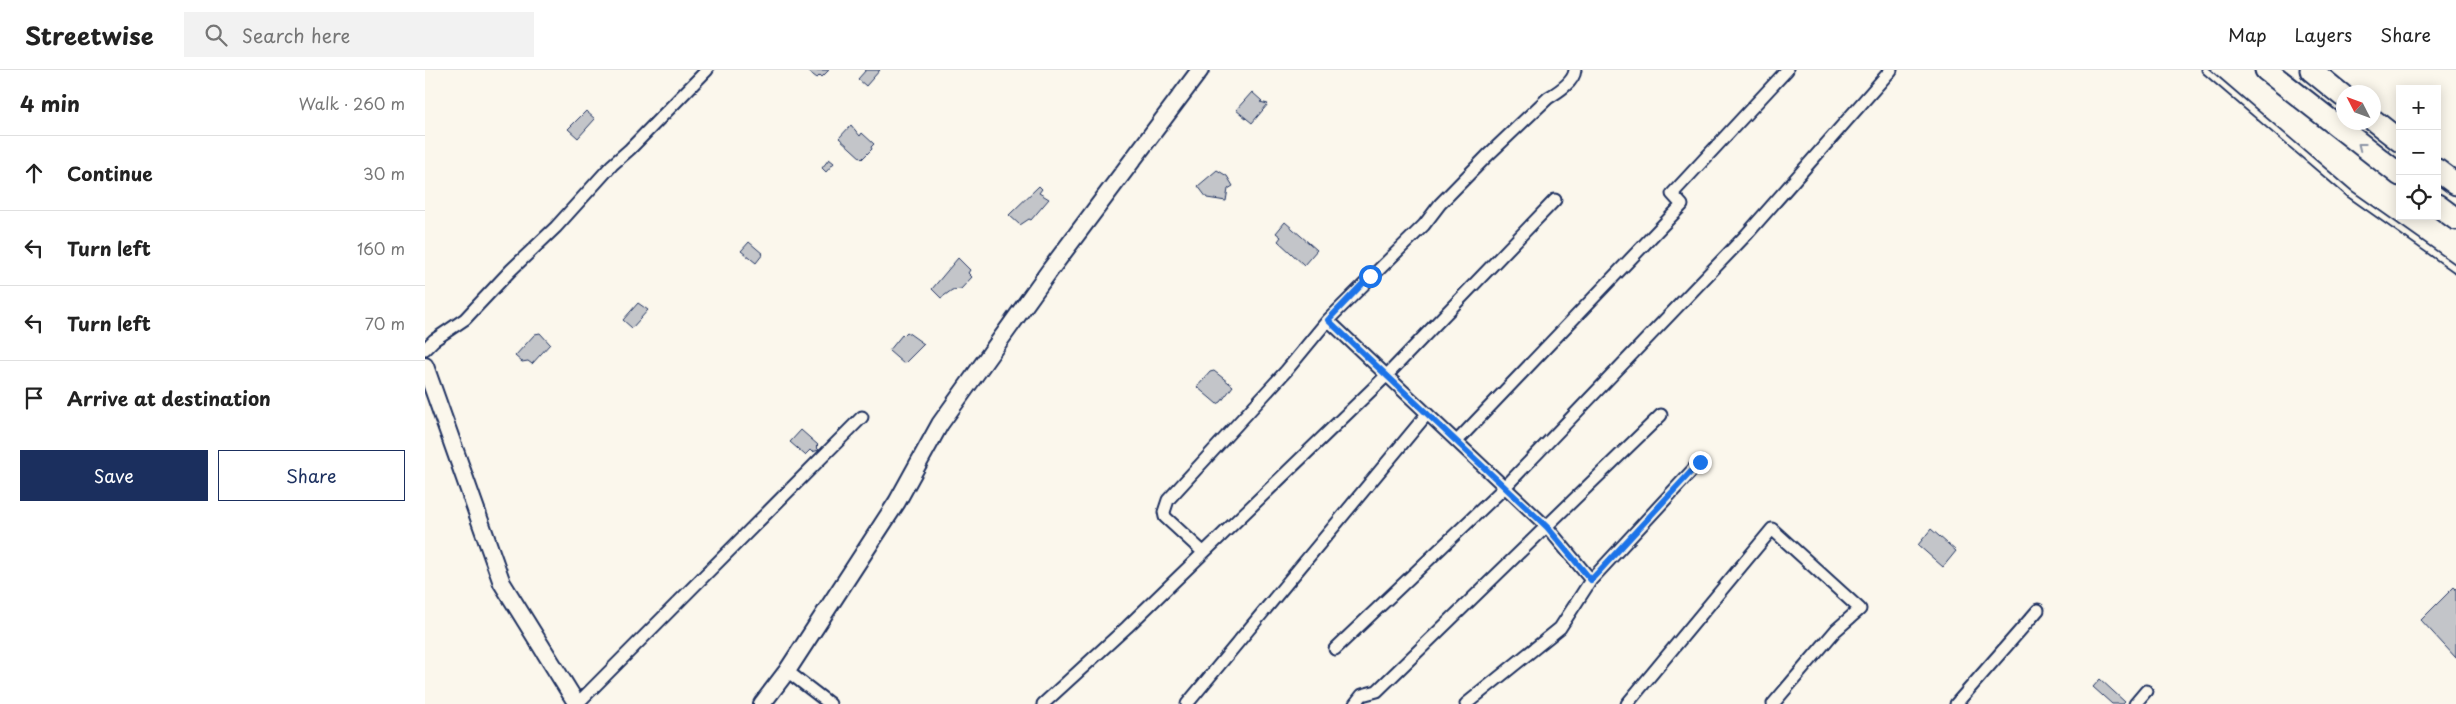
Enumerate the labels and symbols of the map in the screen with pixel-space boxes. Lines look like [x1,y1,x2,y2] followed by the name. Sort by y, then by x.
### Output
[2336,85,2381,130] north arrow
[2358,143,2367,151] one-way arrow
[1359,265,1382,288] route start
[1689,451,1712,474] route end

